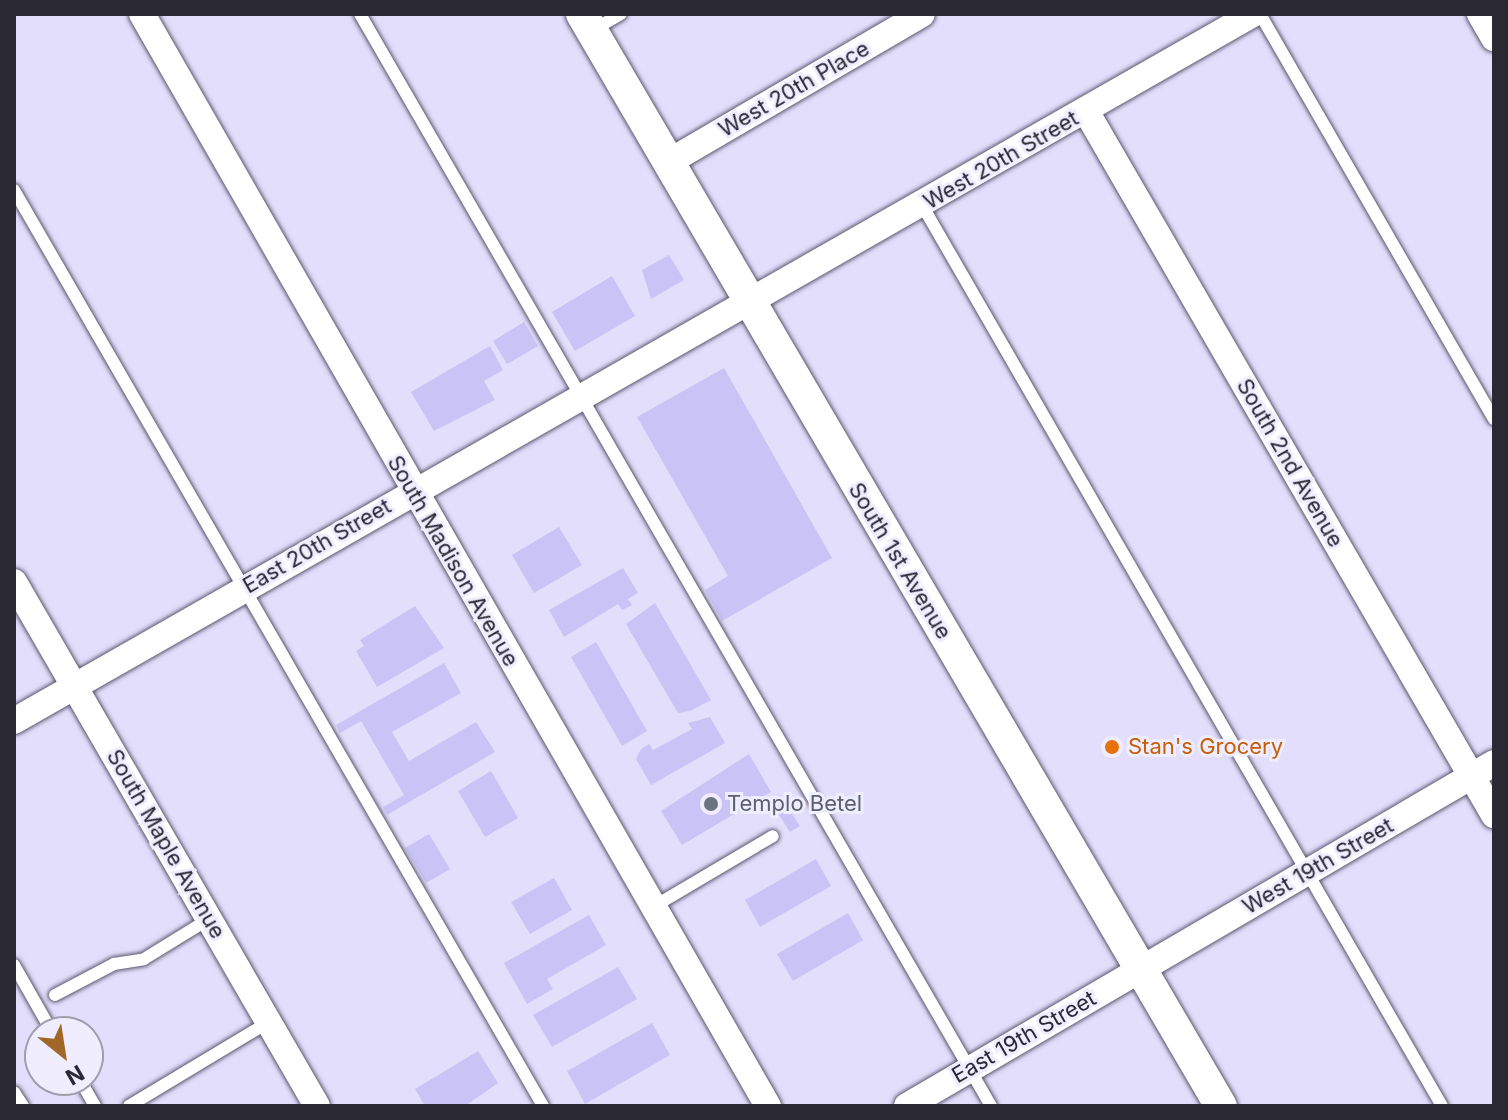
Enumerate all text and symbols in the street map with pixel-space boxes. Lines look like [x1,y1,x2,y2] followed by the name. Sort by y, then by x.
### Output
[714,35,874,143] street label: West 20th Place
[919,105,1083,215] street label: West 20th Street
[1231,374,1349,552] street label: South 2nd Avenue
[382,451,524,671] street label: South Madison Avenue
[843,478,957,644] street label: South 1st Avenue
[238,493,396,599] street label: East 20th Street
[1128,734,1283,760] place label: Stan's Grocery
[1103,738,1121,756] marker: Stan's Grocery
[101,745,231,943] street label: South Maple Avenue
[727,791,862,817] place label: Templo Betel
[702,795,720,813] marker: Templo Betel
[1238,812,1398,920] street label: West 19th Street
[947,985,1101,1089] street label: East 19th Street
[24,1016,104,1096] north arrow
[61,1060,89,1091] text: N

